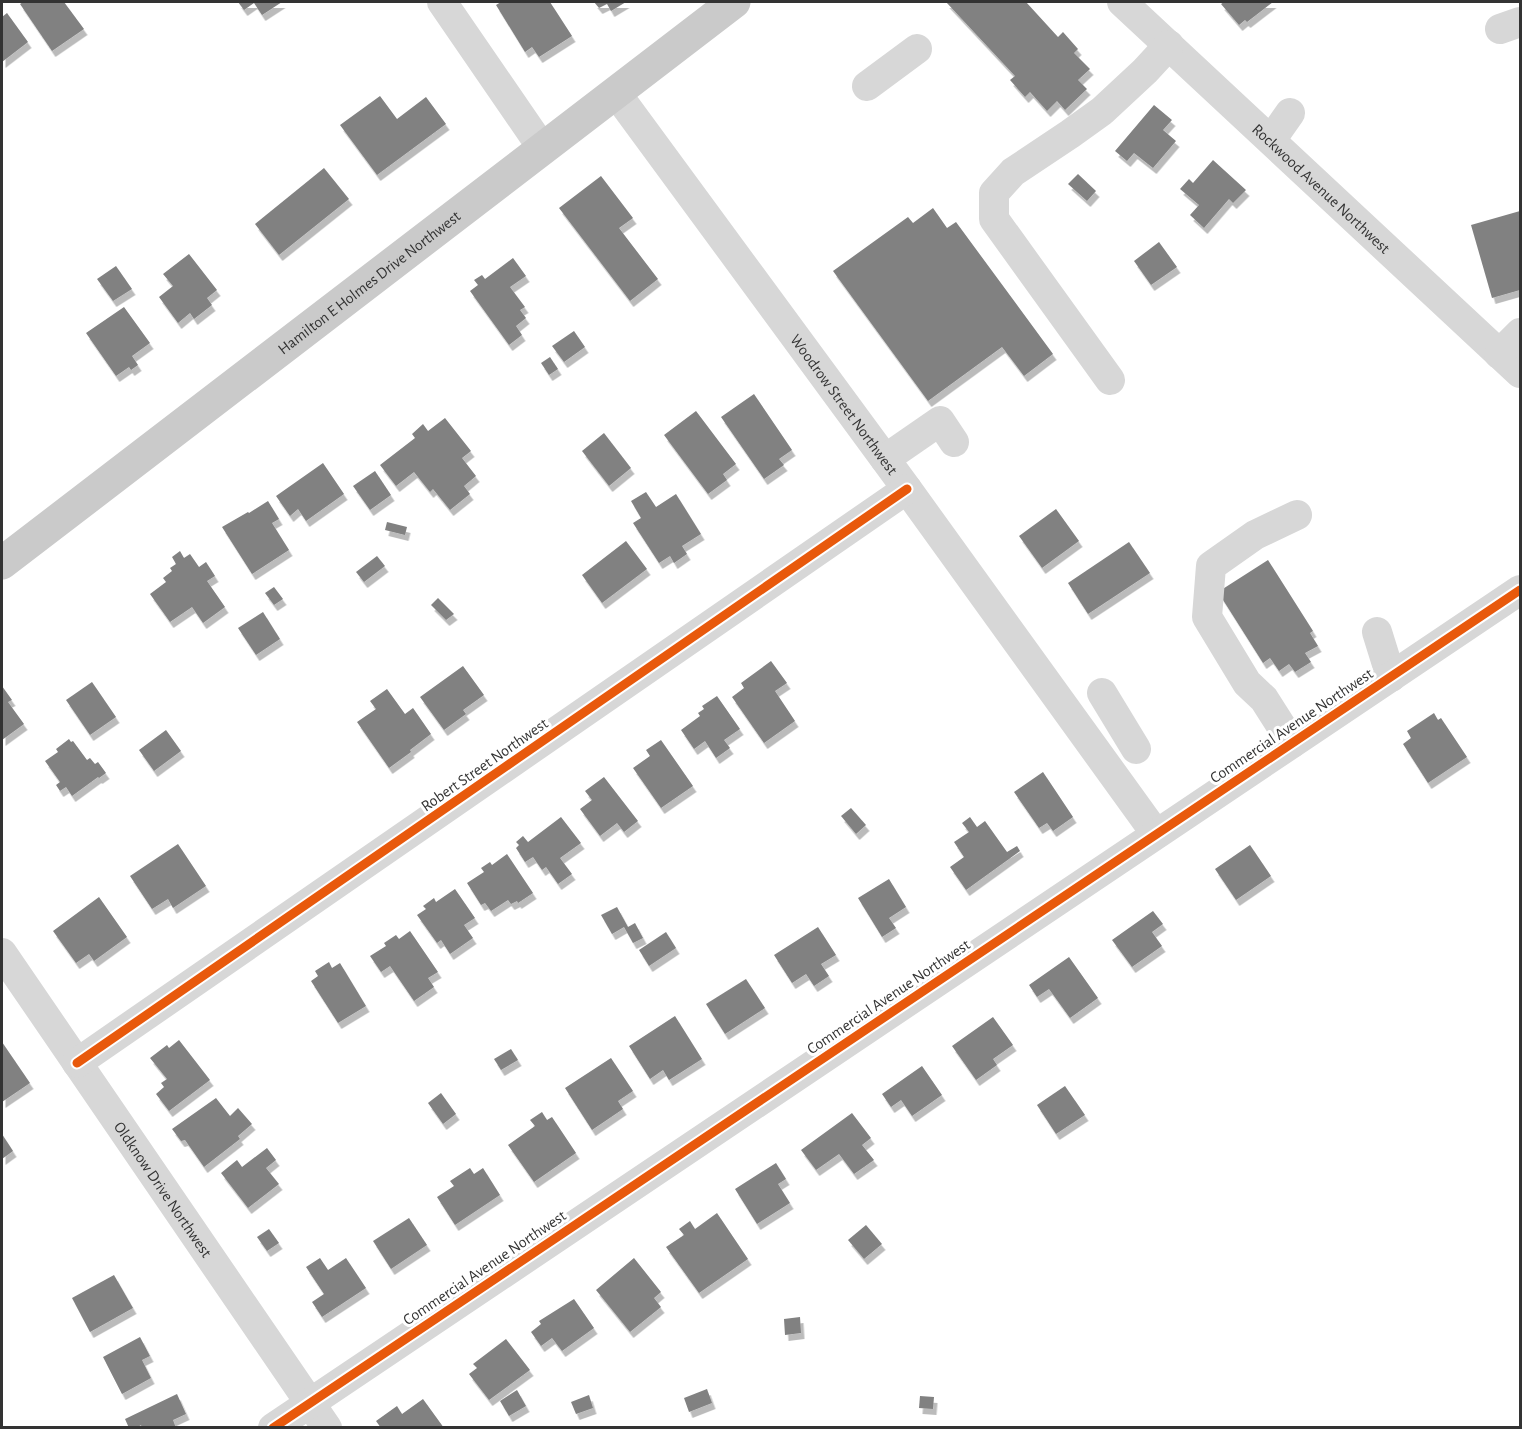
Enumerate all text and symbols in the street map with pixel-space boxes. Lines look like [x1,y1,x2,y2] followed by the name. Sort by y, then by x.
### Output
[1249,121,1393,257] street label: Rockwood Avenue Northwest
[275,208,464,358] street label: Hamilton E Holmes Drive Northwest
[787,331,900,478] street label: Woodrow Street Northwest
[1207,665,1376,786] street label: Commercial Avenue Northwest
[418,715,551,815] street label: Robert Street Northwest
[804,936,973,1057] street label: Commercial Avenue Northwest
[111,1119,215,1260] street label: Oldknow Drive Northwest
[400,1207,569,1328] street label: Commercial Avenue Northwest

